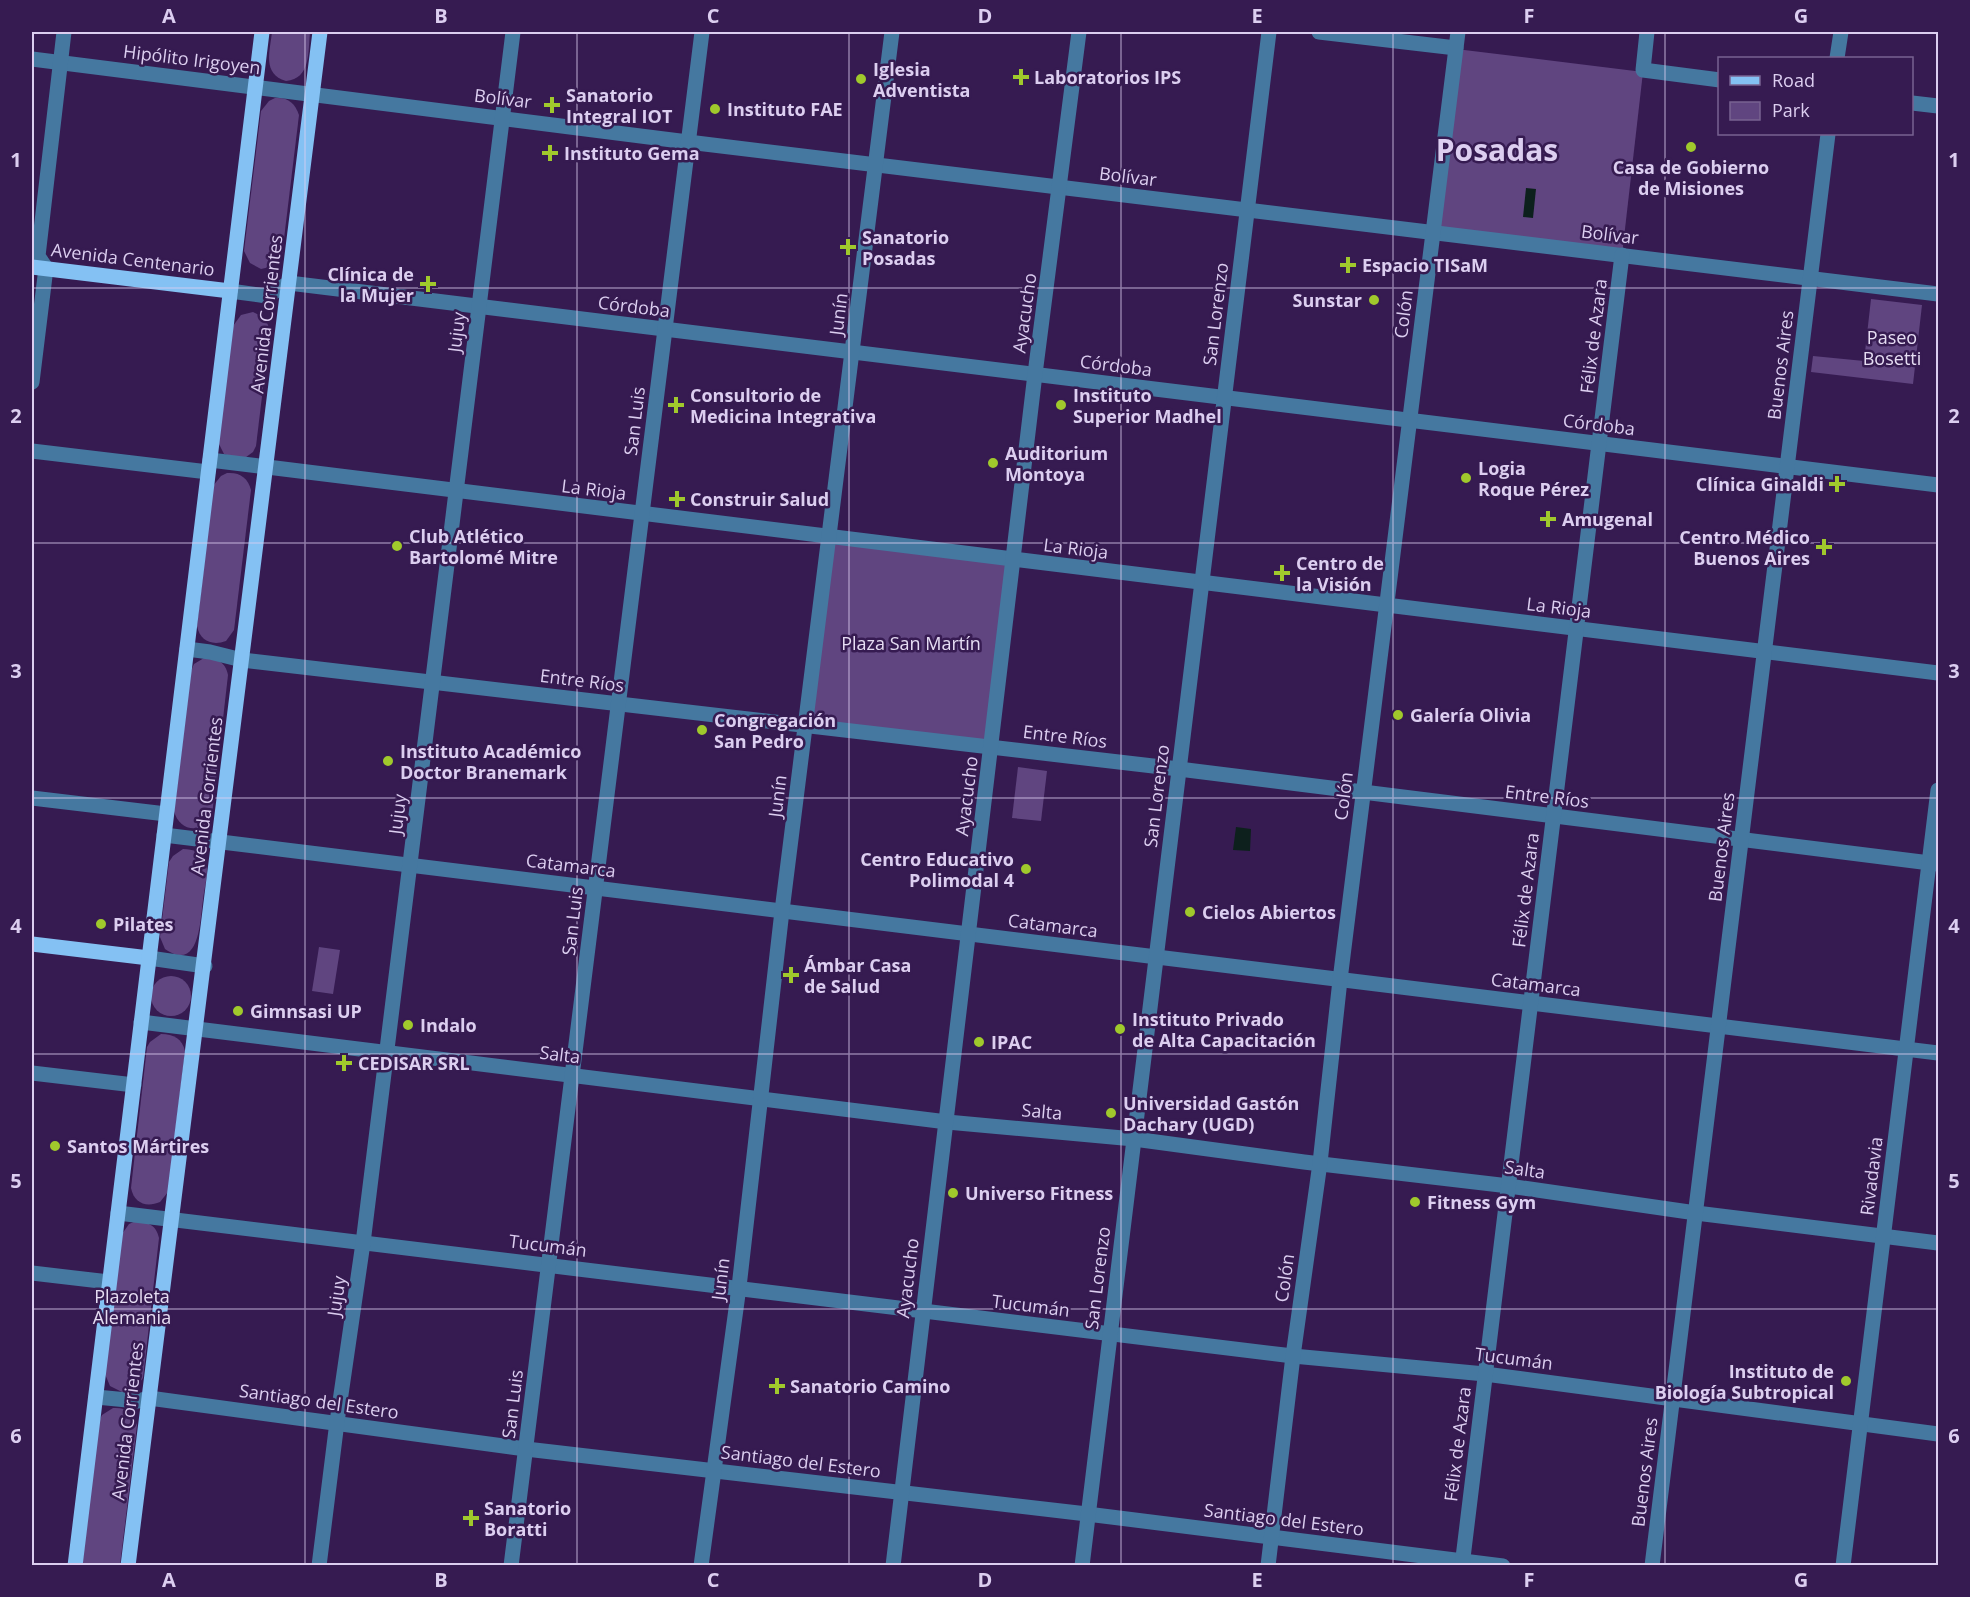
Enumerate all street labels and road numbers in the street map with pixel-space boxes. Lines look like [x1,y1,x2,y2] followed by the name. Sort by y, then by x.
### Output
[122,39,262,79] street label: Hipólito Irigoyen
[473,83,534,114] street label: Bolívar
[1098,161,1159,192] street label: Bolívar
[1580,219,1641,250] street label: Bolívar
[244,233,288,395] street label: Avenida Corrientes
[50,237,216,281] street label: Avenida Centenario
[1197,261,1233,367] street label: San Lorenzo
[1007,271,1041,355] street label: Ayacucho
[1574,277,1612,395] street label: Félix de Azara
[1388,288,1418,340] street label: Colón
[597,290,671,322] street label: Córdoba
[823,291,853,339] street label: Junín
[441,309,470,356] street label: Jujuy
[1761,309,1799,421] street label: Buenos Aires
[1079,349,1153,381] street label: Córdoba
[618,385,650,457] street label: San Luis
[1562,408,1636,440] street label: Córdoba
[560,473,628,505] street label: La Rioja
[1042,532,1110,564] street label: La Rioja
[1525,591,1593,623] street label: La Rioja
[539,663,625,697] street label: Entre Ríos
[184,715,228,877] street label: Avenida Corrientes
[1022,719,1108,753] street label: Entre Ríos
[1138,743,1174,849] street label: San Lorenzo
[949,755,983,837] street label: Ayacucho
[1328,770,1358,822] street label: Colón
[762,773,792,821] street label: Junín
[1504,779,1590,813] street label: Entre Ríos
[382,791,411,838] street label: Jujuy
[1702,791,1740,903] street label: Buenos Aires
[1506,831,1544,949] street label: Félix de Azara
[525,848,617,882] street label: Catamarca
[556,885,588,957] street label: San Luis
[1007,908,1099,942] street label: Catamarca
[1490,967,1582,1001] street label: Catamarca
[538,1040,582,1068] street label: Salta
[1021,1097,1063,1125] street label: Salta
[1854,1135,1888,1217] street label: Rivadavia
[1503,1154,1547,1184] street label: Salta
[1079,1225,1115,1331] street label: San Lorenzo
[508,1228,588,1262] street label: Tucumán
[890,1237,924,1319] street label: Ayacucho
[1269,1252,1299,1304] street label: Colón
[705,1256,735,1304] street label: Junín
[321,1273,351,1320] street label: Jujuy
[991,1288,1071,1322] street label: Tucumán
[105,1340,149,1502] street label: Avenida Corrientes
[1474,1341,1554,1375] street label: Tucumán
[496,1368,528,1440] street label: San Luis
[238,1378,400,1424] street label: Santiago del Estero
[1438,1385,1476,1503] street label: Félix de Azara
[1625,1416,1663,1528] street label: Buenos Aires
[720,1439,882,1483] street label: Santiago del Estero
[1203,1497,1365,1541] street label: Santiago del Estero

